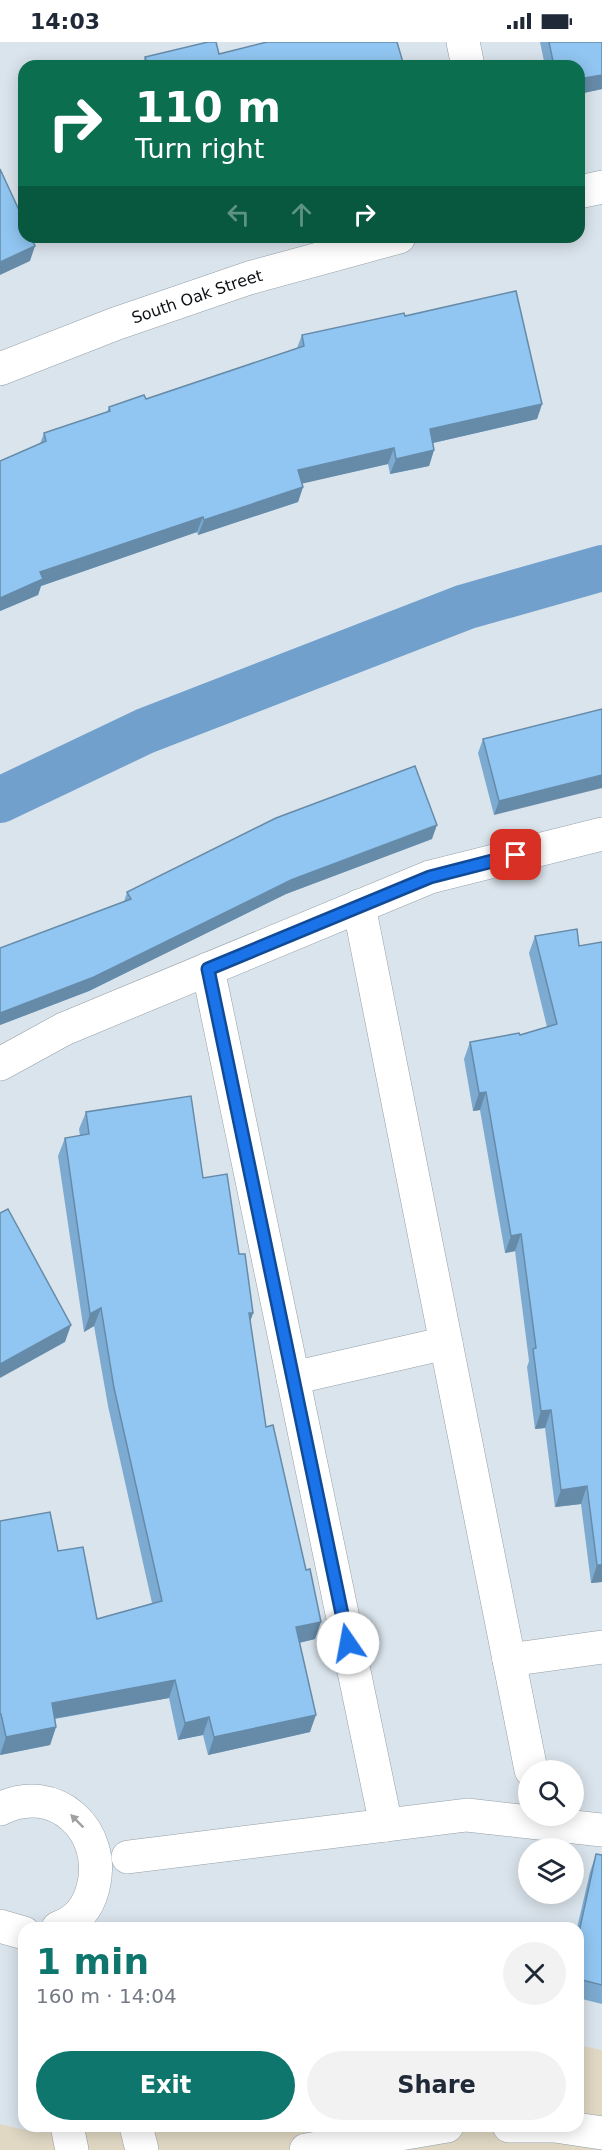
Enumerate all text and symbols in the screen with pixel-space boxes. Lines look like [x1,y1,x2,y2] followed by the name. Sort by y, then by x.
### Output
[30,9,100,34] text: 14:03
[135,83,281,132] text: 110 m
[36,84,114,162] icon: right
[135,133,264,164] text: Turn right
[222,198,255,231] icon: left
[285,198,318,231] icon: ahead
[348,198,381,231] icon: right
[129,265,264,327] street label: South Oak Street
[490,829,541,880] pin
[499,838,532,871] icon: arrive
[316,1611,380,1675] position arrow
[518,1760,584,1904] map controls
[518,1760,584,1826] button: search
[70,1815,84,1829] one-way arrow
[518,1838,584,1904] button: layers
[36,1941,149,1982] text: 1 min
[503,1942,566,2005] button: close
[36,1984,177,2008] text: 160 m · 14:04
[36,2051,295,2120] button: Exit
[307,2051,566,2120] button: Share

